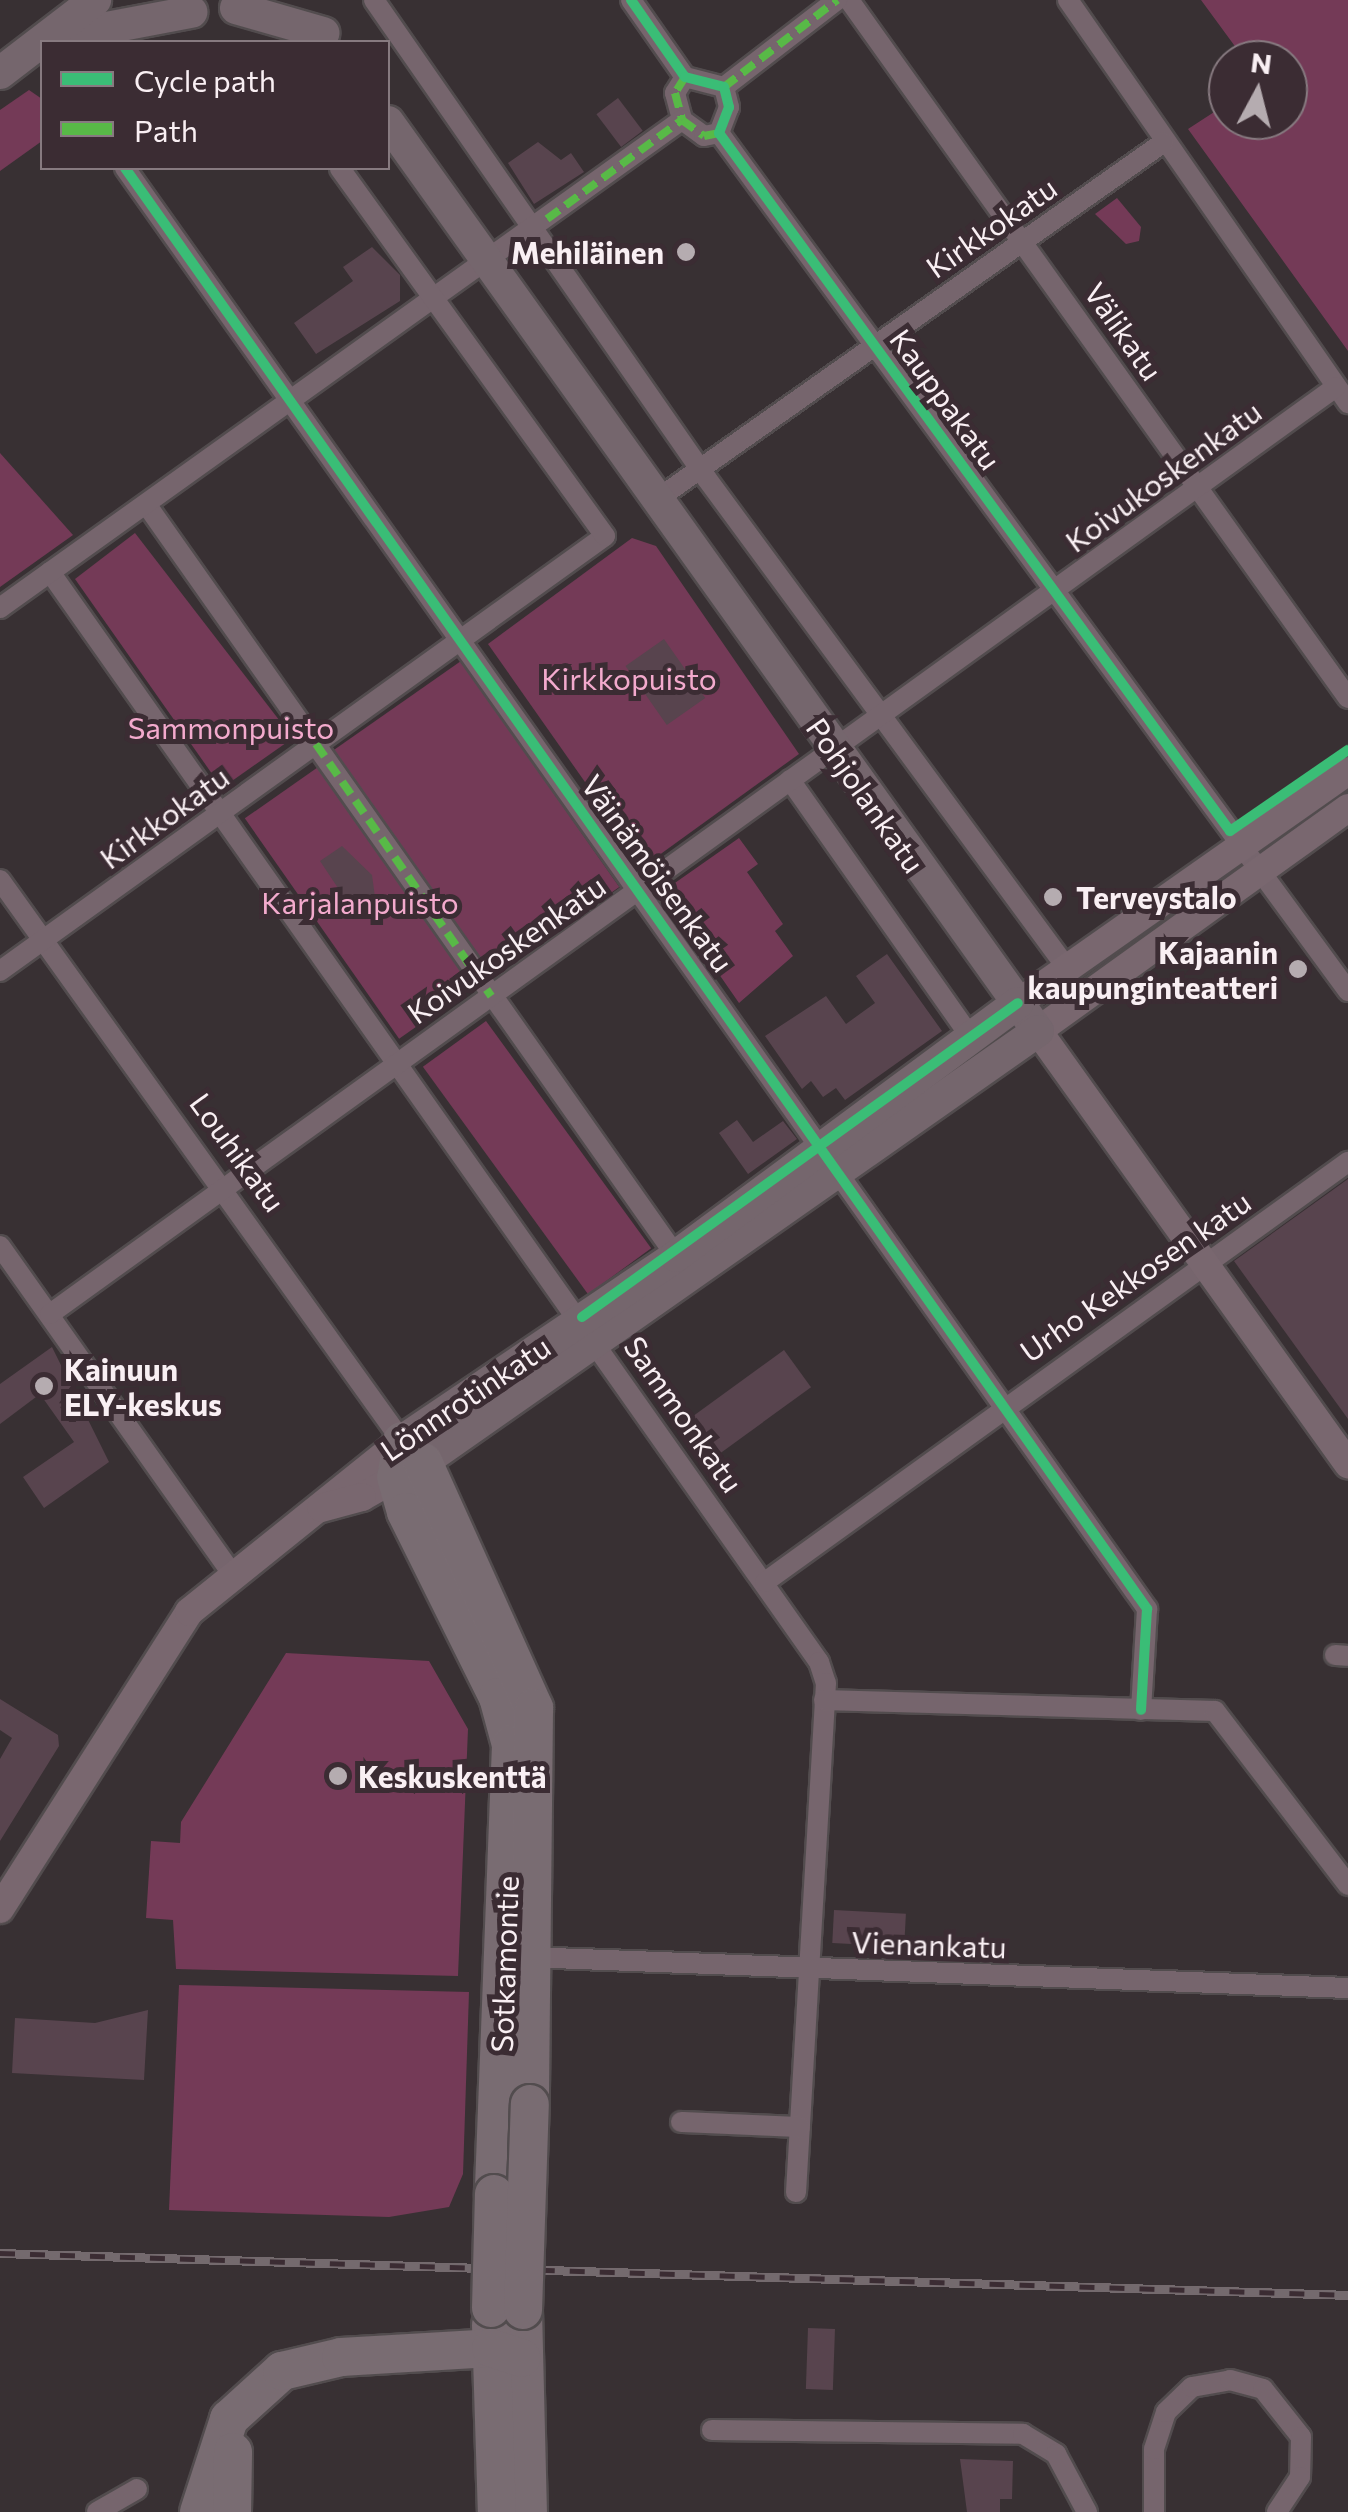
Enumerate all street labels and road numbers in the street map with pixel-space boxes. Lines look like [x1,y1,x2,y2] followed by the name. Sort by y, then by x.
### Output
[919,169,1063,285] street label: Kirkkokatu
[1077,275,1171,387] street label: Välikatu
[883,322,1009,476] street label: Kauppakatu
[1058,393,1268,559] street label: Koivukoskenkatu
[799,711,933,879] street label: Pohjolankatu
[93,758,235,876] street label: Kirkkokatu
[574,768,742,978] street label: Väinämöisenkatu
[400,867,612,1031] street label: Koivukoskenkatu
[183,1086,293,1218] street label: Louhikatu
[1013,1183,1257,1369] street label: Urho Kekkosen katu
[373,1328,557,1468] street label: Lönnrotinkatu
[617,1329,751,1499] street label: Sammonkatu
[483,1875,525,2053] street label: Sotkamontie
[851,1923,1007,1965] street label: Vienankatu

